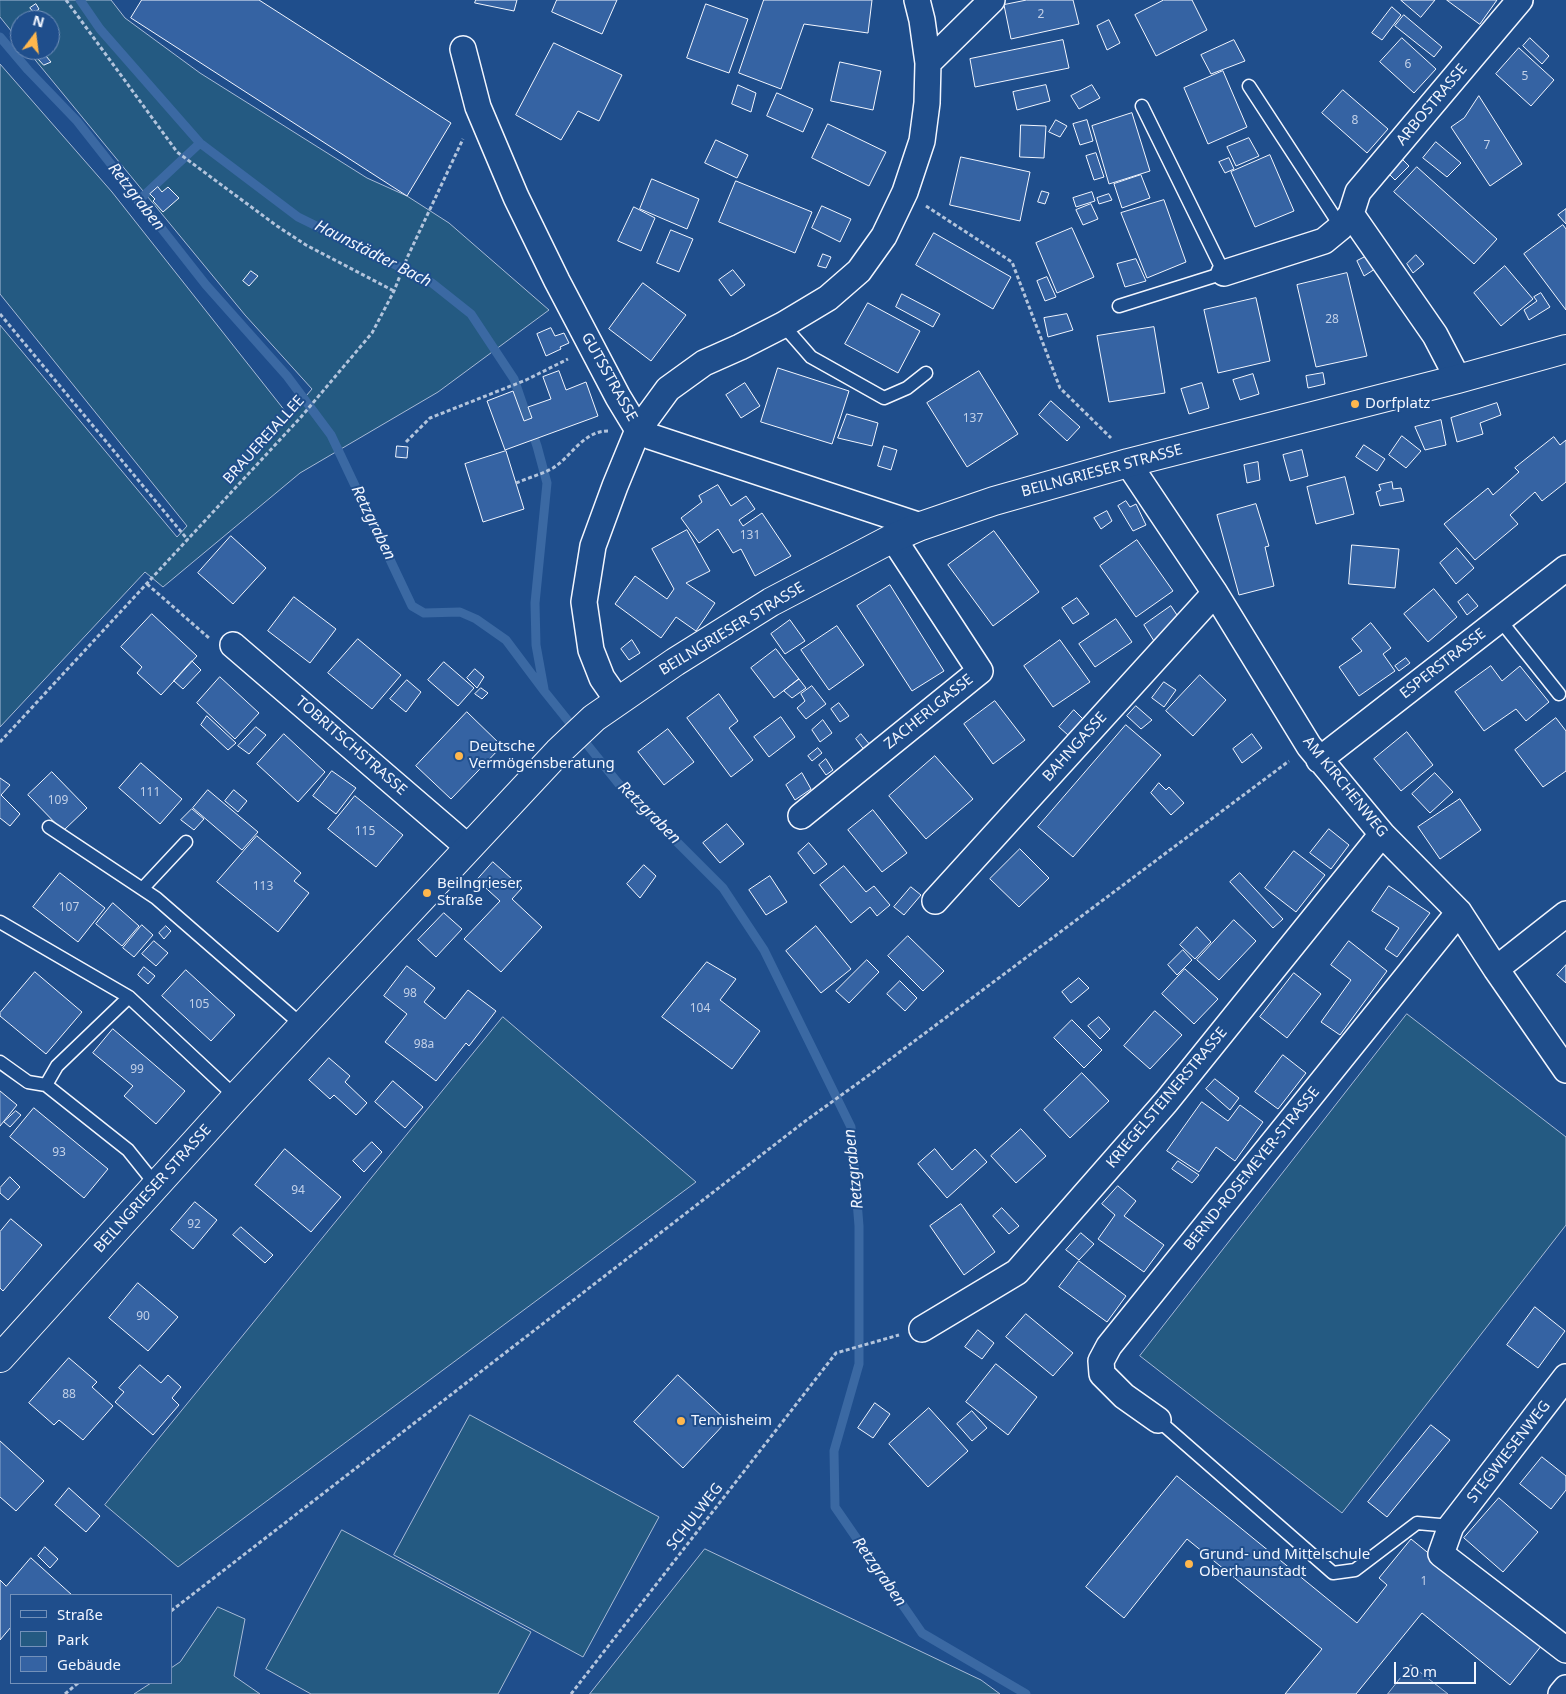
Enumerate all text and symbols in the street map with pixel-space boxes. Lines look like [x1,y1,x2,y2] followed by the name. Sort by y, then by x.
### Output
[1038,8,1044,22] house number: 2
[10,10,60,60] north arrow
[31,10,47,32] text: N
[1405,58,1411,72] house number: 6
[1393,61,1471,149] street label: ARBOSTRASSE
[1522,70,1528,84] house number: 5
[1352,114,1358,128] house number: 8
[1484,139,1490,153] house number: 7
[104,159,168,235] water label: Retzgraben
[312,216,434,292] water label: Haunstädter Bach
[1325,313,1339,327] house number: 28
[577,329,641,425] street label: GUTSSTRASSE
[220,392,308,488] street label: BRAUEREIALLEE
[1365,395,1430,413] place label: Dorfplatz
[1349,398,1361,410] marker: Dorfplatz
[963,412,983,426] house number: 137
[1019,441,1185,501] street label: BEILNGRIESER STRASSE
[347,483,399,563] water label: Retzgraben
[740,529,760,543] house number: 131
[656,578,808,680] street label: BEILNGRIESER STRASSE
[1397,625,1489,703] street label: ESPERSTRASSE
[881,671,977,753] street label: ZACHERLGASSE
[292,693,410,799] street label: TOBRITSCHSTRASSE
[1039,709,1111,785] street label: BAHNGASSE
[1299,733,1391,841] street label: AM KIRCHENWEG
[469,738,615,773] place label: Deutsche Vermögensberatung
[453,750,465,762] marker: Deutsche Vermögensberatung
[614,778,684,848] water label: Retzgraben
[140,786,160,800] house number: 111
[48,794,68,808] house number: 109
[355,825,375,839] house number: 115
[437,875,522,910] place label: Beilngrieser Straße
[253,880,273,894] house number: 113
[421,887,433,899] marker: Beilngrieser Straße
[59,901,79,915] house number: 107
[403,987,417,1001] house number: 98
[189,998,209,1012] house number: 105
[690,1002,710,1016] house number: 104
[1103,1024,1231,1172] street label: KRIEGELSTEINERSTRASSE
[414,1038,434,1052] house number: 98a
[130,1063,144,1077] house number: 99
[1180,1084,1324,1254] street label: BERND-ROSEMEYER-STRASSE
[91,1121,215,1257] street label: BEILNGRIESER STRASSE
[840,1128,868,1210] water label: Retzgraben
[52,1146,66,1160] house number: 93
[291,1184,305,1198] house number: 94
[187,1218,201,1232] house number: 92
[136,1310,150,1324] house number: 90
[62,1388,76,1402] house number: 88
[1464,1397,1554,1507] street label: STEGWIESENWEG
[691,1412,772,1430] place label: Tennisheim
[675,1415,687,1427] marker: Tennisheim
[663,1480,727,1554] street label: SCHULWEG
[848,1534,910,1610] water label: Retzgraben
[1199,1546,1370,1581] place label: Grund- und Mittelschule Oberhaunstadt
[1183,1558,1195,1570] marker: Grund- und Mittelschule Oberhaunstadt
[1421,1575,1427,1589] house number: 1
[10,1594,172,1684] legend
[57,1604,103,1624] text: Straße
[57,1629,89,1649] text: Park
[1396,1652,1478,1684] scale bar
[57,1654,121,1674] text: Gebäude
[1402,1661,1437,1681] text: 20 m

